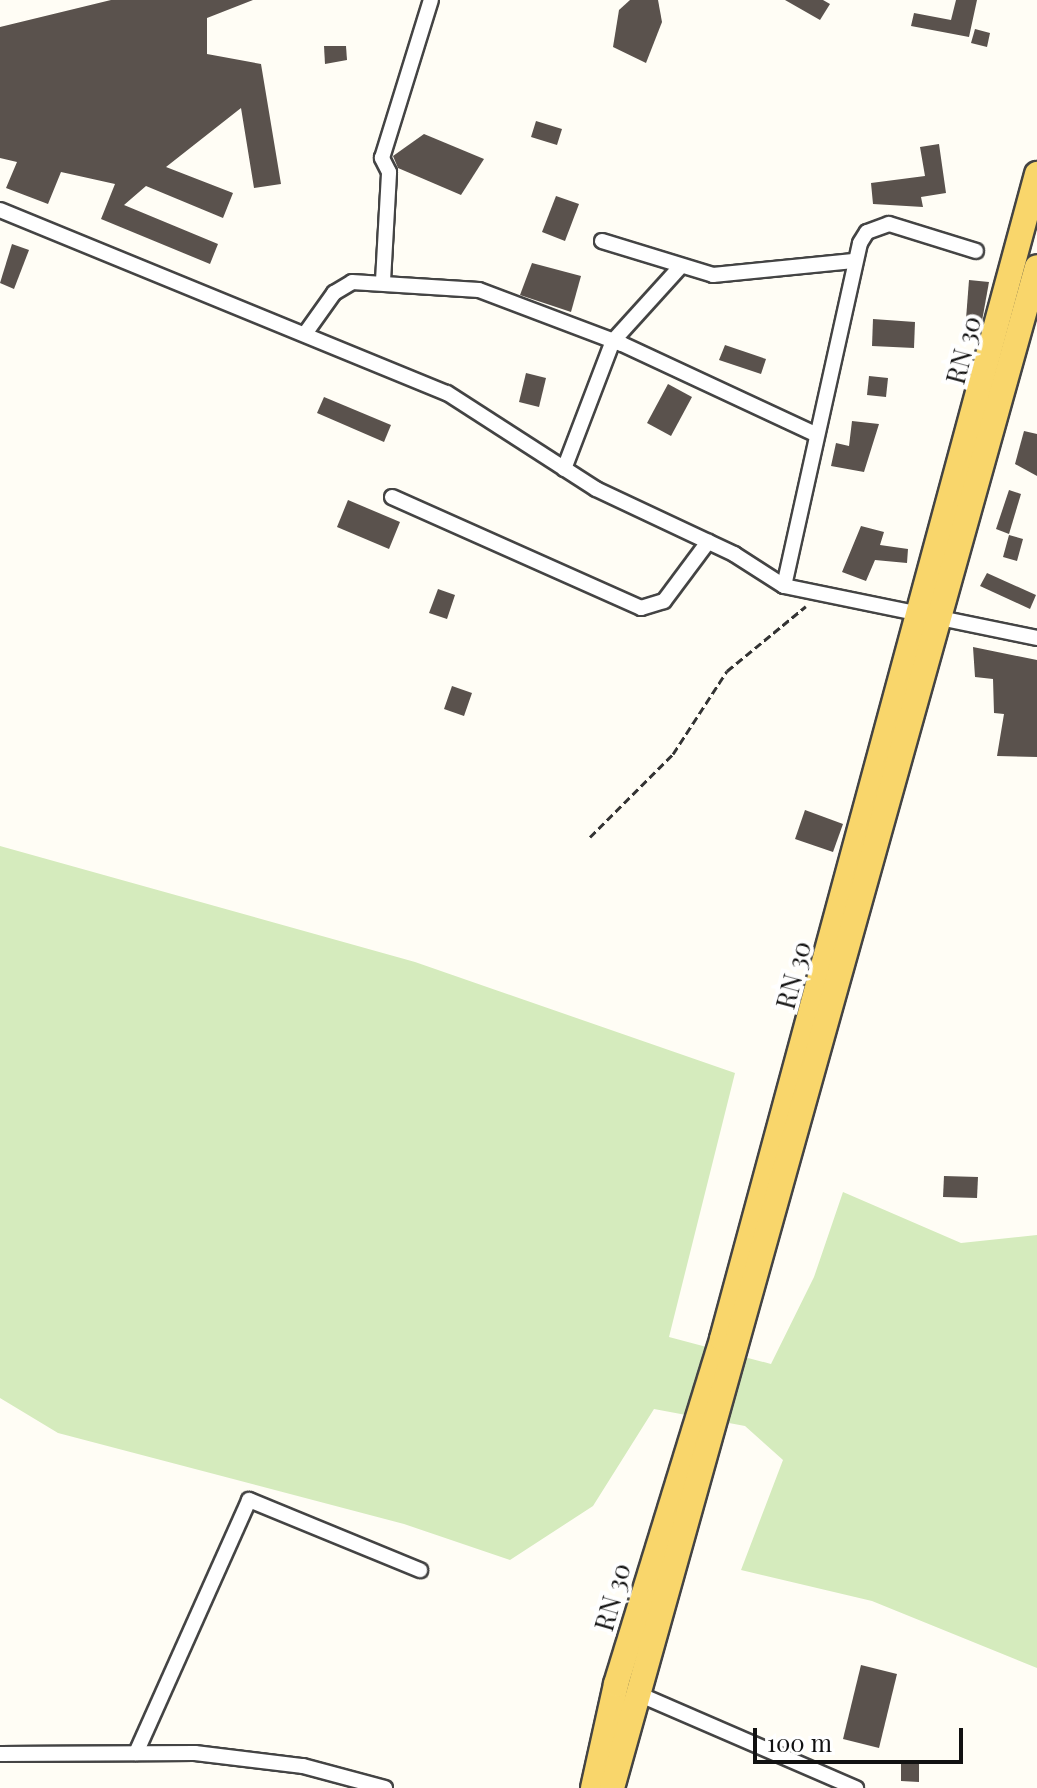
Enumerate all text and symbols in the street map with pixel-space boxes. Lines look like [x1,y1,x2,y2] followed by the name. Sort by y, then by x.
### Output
[939,313,987,387] street label: RN 30
[769,938,817,1012] street label: RN 30
[587,1560,637,1634] street label: RN 30
[757,1712,967,1762] scale bar
[767,1726,832,1758] text: 100 m

